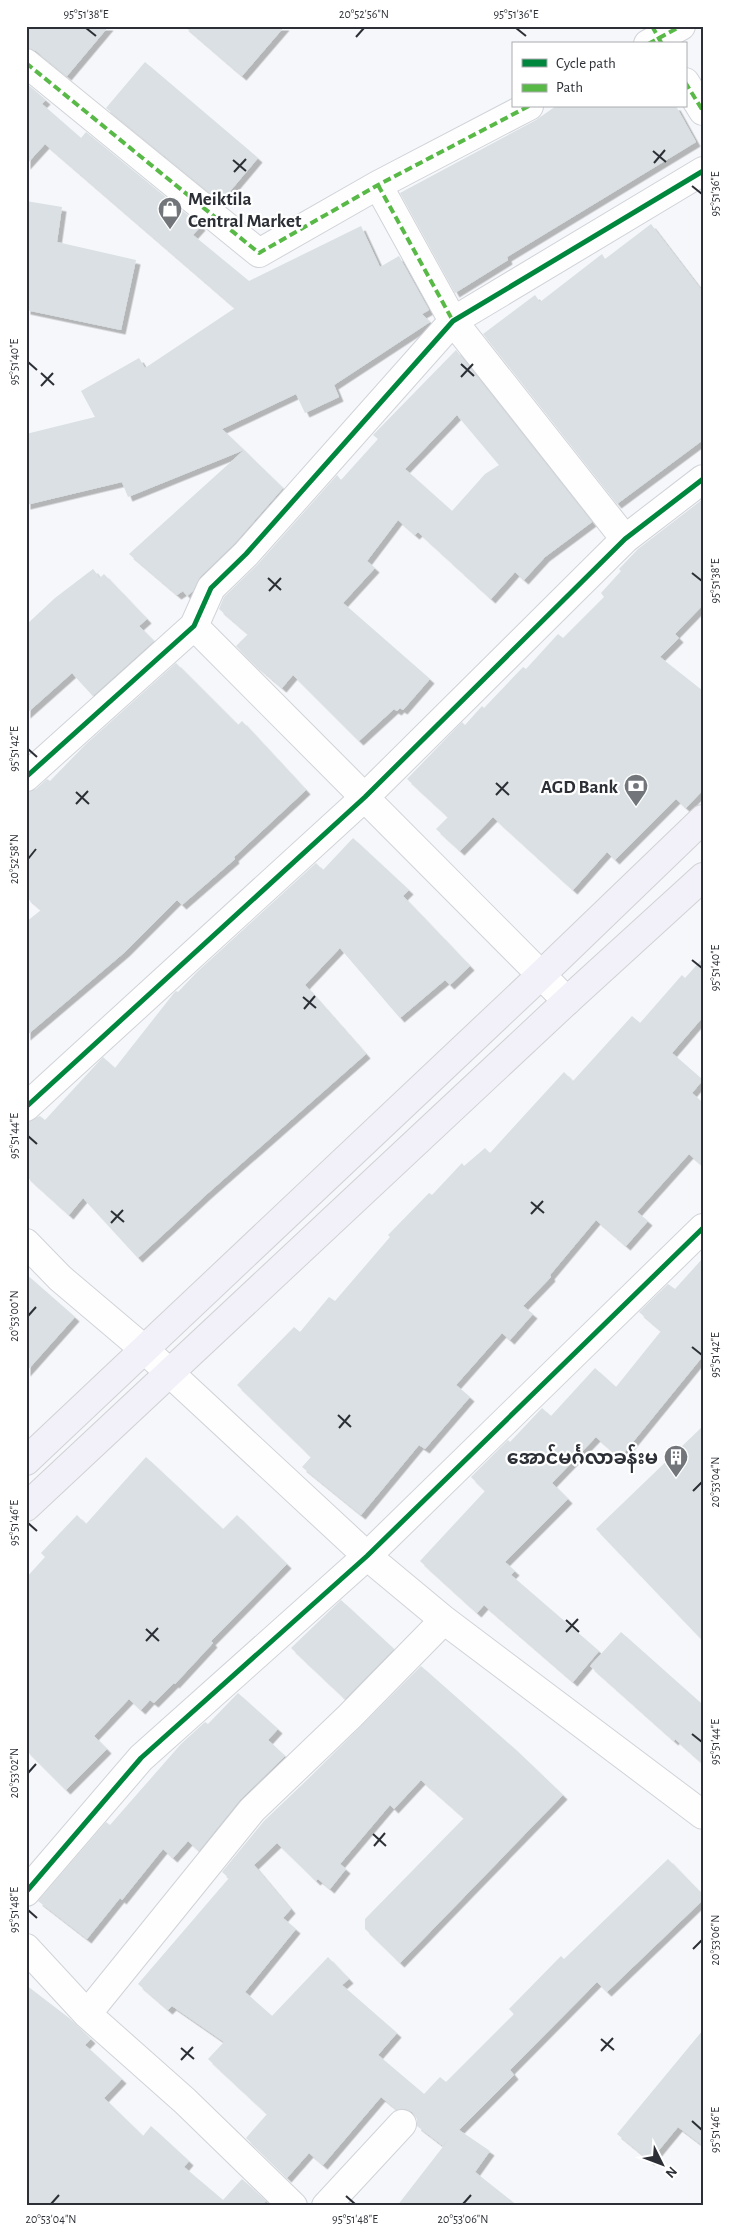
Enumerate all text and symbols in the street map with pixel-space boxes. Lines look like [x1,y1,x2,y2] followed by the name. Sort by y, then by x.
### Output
[63,8,109,20] text: 95°51'38"E
[339,8,389,20] text: 20°52'56"N
[493,8,539,20] text: 95°51'36"E
[512,42,686,108] legend
[556,56,616,71] text: Cycle path
[556,80,583,95] text: Path
[709,171,721,217] text: 95°51'36"E
[188,190,302,231] place label: Meiktila Central Market
[157,196,183,230] shop icon: Meiktila Central Market
[8,339,20,385] text: 95°51'40"E
[709,558,721,604] text: 95°51'38"E
[8,726,20,772] text: 95°51'42"E
[623,773,649,807] bank icon: AGD Bank
[541,778,619,797] place label: AGD Bank
[8,834,20,884] text: 20°52'58"N
[709,945,721,991] text: 95°51'40"E
[8,1113,20,1159] text: 95°51'44"E
[8,1290,20,1342] text: 20°53'00"N
[709,1332,721,1378] text: 95°51'42"E
[507,1444,658,1473] place label: အောင်မင်္ဂလာခန်းမ
[663,1444,689,1478] building icon: အောင်မင်္ဂလာခန်းမ
[709,1457,721,1507] text: 20°53'04"N
[8,1500,20,1546] text: 95°51'46"E
[709,1719,721,1765] text: 95°51'44"E
[8,1748,20,1798] text: 20°53'02"N
[8,1887,20,1933] text: 95°51'48"E
[709,1915,721,1965] text: 20°53'06"N
[709,2107,721,2153] text: 95°51'46"E
[636,2140,686,2190] north arrow
[662,2164,679,2180] text: N
[26,2213,76,2225] text: 20°53'04"N
[332,2213,378,2225] text: 95°51'48"E
[438,2213,488,2225] text: 20°53'06"N

